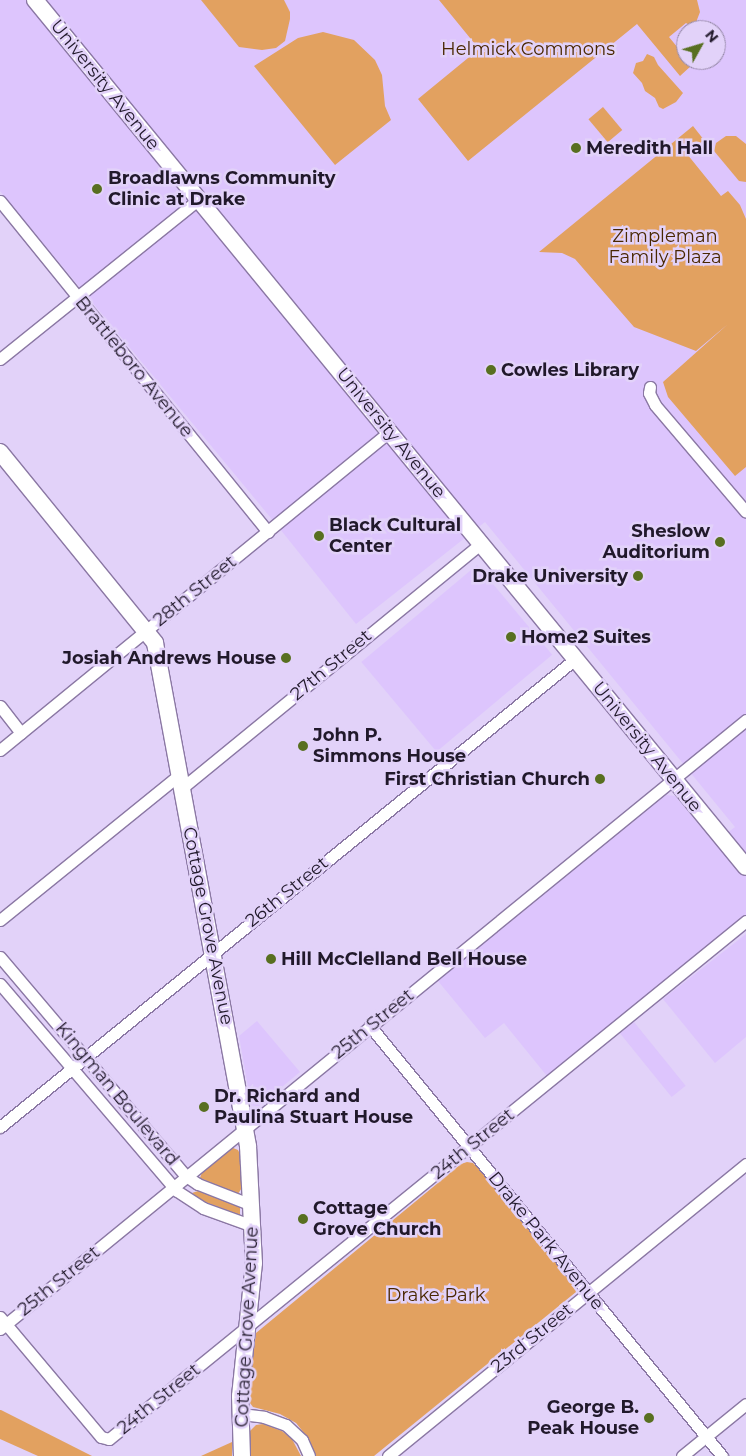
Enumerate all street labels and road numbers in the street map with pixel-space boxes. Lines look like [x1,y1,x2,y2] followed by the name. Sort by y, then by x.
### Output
[46,16,164,154] street label: University Avenue
[70,292,198,442] street label: Brattleboro Avenue
[332,364,450,502] street label: University Avenue
[149,551,241,631] street label: 28th Street
[286,625,376,705] street label: 27th Street
[588,678,706,816] street label: University Avenue
[178,825,238,1027] street label: Cottage Grove Avenue
[241,852,333,932] street label: 26th Street
[328,984,418,1064] street label: 25th Street
[51,1018,183,1170] street label: Kingman Boulevard
[427,1104,519,1184] street label: 24th Street
[484,1167,608,1315] street label: Drake Park Avenue
[231,1226,263,1428] street label: Cottage Grove Avenue
[14,1241,104,1321] street label: 25th Street
[487,1299,577,1377] street label: 23rd Street
[113,1359,205,1439] street label: 24th Street

